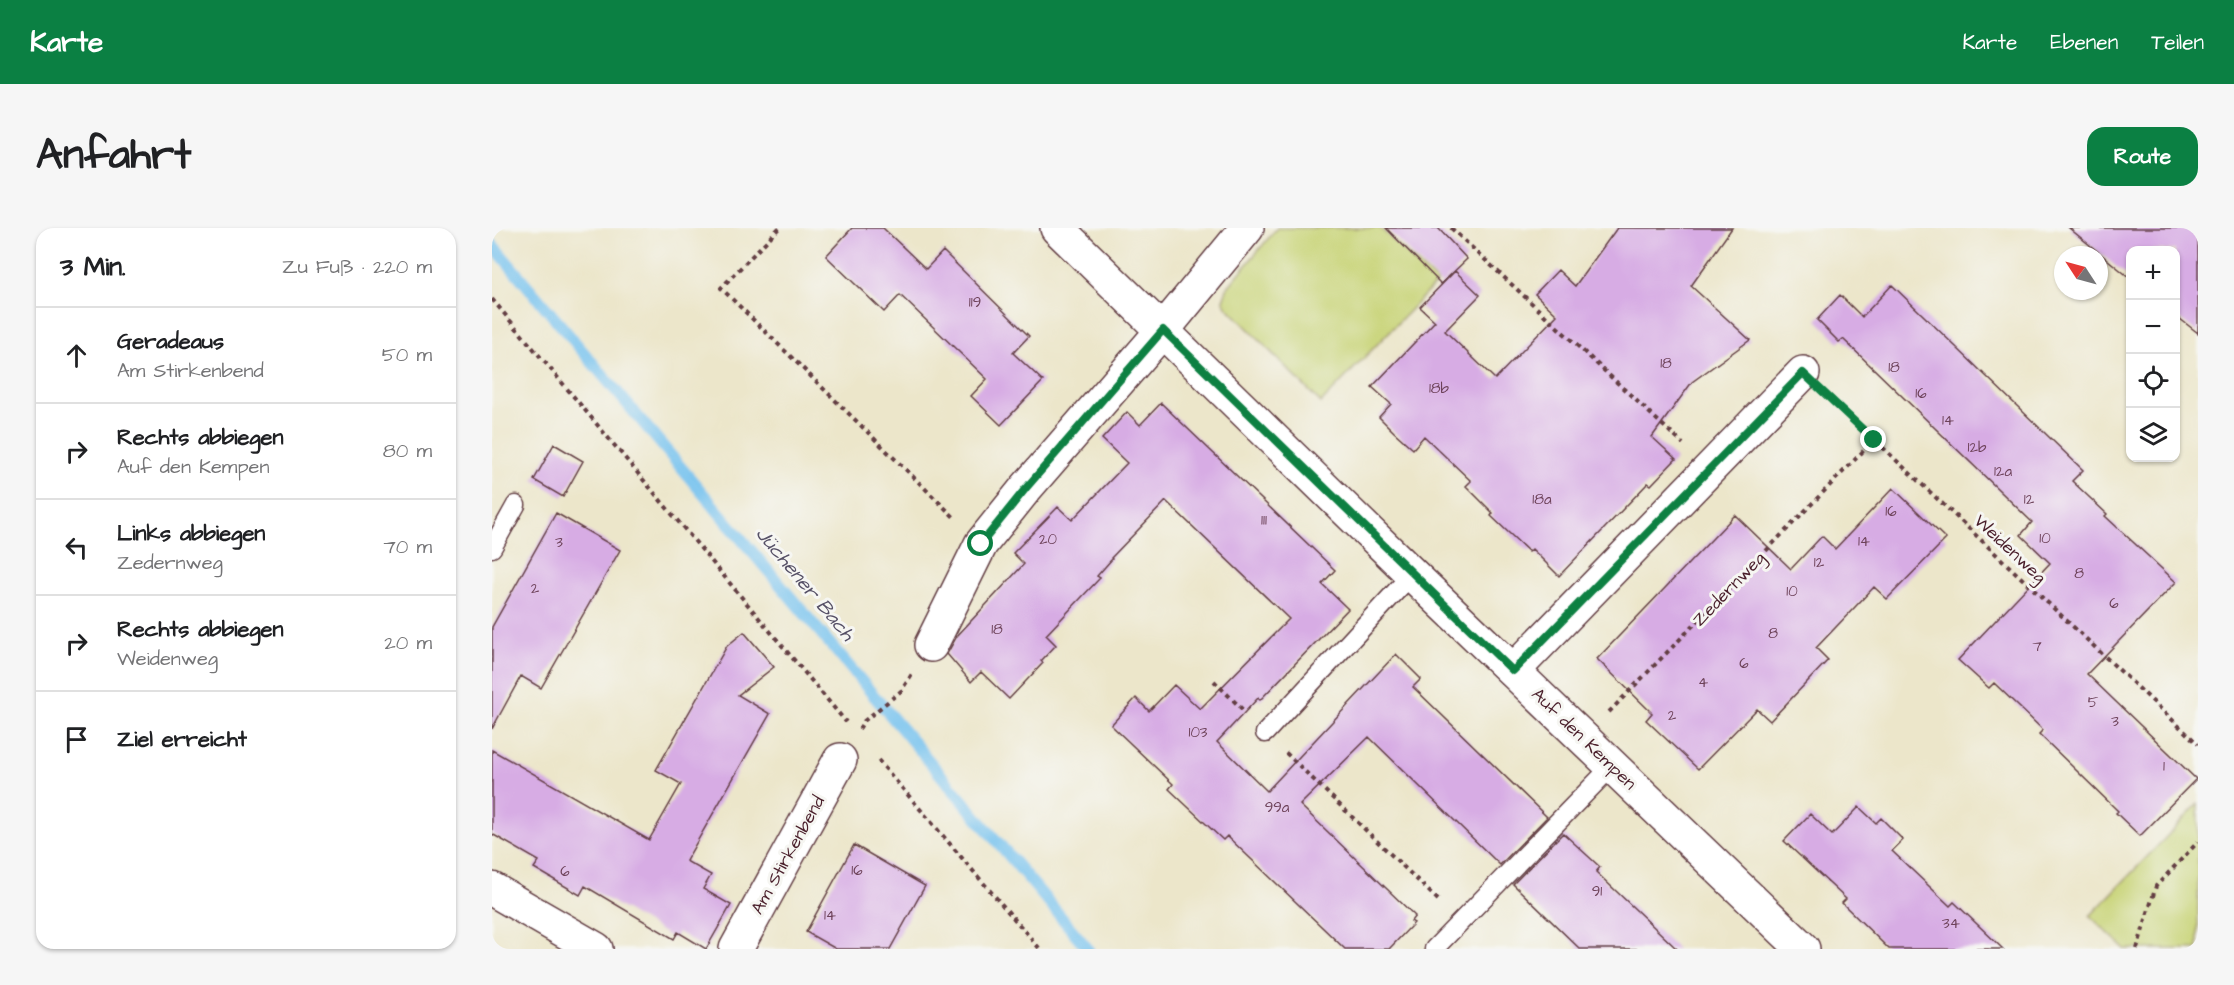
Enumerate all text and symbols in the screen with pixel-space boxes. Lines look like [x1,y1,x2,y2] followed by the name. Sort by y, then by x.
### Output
[30,23,103,62] text: Karte
[1962,28,2017,57] text: Karte
[2050,28,2118,57] text: Ebenen
[2151,28,2204,57] text: Teilen
[36,127,191,185] text: Anfahrt
[2087,127,2198,186] button: Route
[2054,246,2108,300] north arrow
[2126,246,2180,462] map controls
[2126,246,2180,300] button: +
[60,249,126,285] text: 3 Min.
[282,253,432,281] text: Zu Fuß · 220 m
[969,292,981,313] house number: 119
[2126,300,2180,354] button: −
[117,326,224,357] text: Geradeaus
[60,339,93,372] icon: ahead
[382,341,432,369] text: 50 m
[1660,353,1672,374] house number: 18
[2126,354,2180,408] button: locate
[117,357,264,385] text: Am Stirkenbend
[1888,357,1900,378] house number: 18
[1429,378,1450,399] house number: 18b
[1915,383,1927,404] house number: 16
[2126,408,2180,462] button: layers
[1942,410,1954,431] house number: 14
[117,422,284,453] text: Rechts abbiegen
[1860,426,1886,452] route end
[60,435,93,468] icon: right
[383,437,432,465] text: 80 m
[1968,437,1987,458] house number: 12b
[117,453,269,481] text: Auf den Kempen
[1994,461,2012,482] house number: 12a
[1532,489,1552,510] house number: 18a
[2024,489,2035,510] house number: 12
[1885,501,1897,522] house number: 16
[1968,509,2052,590] street label: Weidenweg
[1261,510,1267,531] house number: 111
[117,518,265,549] text: Links abbiegen
[749,521,862,648] water label: Jüchener Bach
[2039,528,2051,549] house number: 10
[1039,529,1058,550] house number: 20
[967,530,993,556] route start
[60,531,93,564] icon: left
[1858,531,1870,552] house number: 14
[555,532,563,553] house number: 3
[384,533,432,561] text: 70 m
[1687,546,1772,633] street label: Zedernweg
[117,549,223,577] text: Zedernweg
[1814,552,1825,573] house number: 12
[2074,563,2084,584] house number: 8
[531,578,540,599] house number: 2
[1786,581,1798,602] house number: 10
[2109,593,2119,614] house number: 6
[117,614,284,645] text: Rechts abbiegen
[991,619,1003,640] house number: 18
[1768,623,1778,644] house number: 8
[60,627,93,660] icon: right
[384,629,432,657] text: 20 m
[2032,636,2042,657] house number: 7
[117,645,218,673] text: Weidenweg
[1739,653,1749,674] house number: 6
[1698,672,1708,693] house number: 4
[1526,682,1642,796] street label: Auf den Kempen
[2088,692,2099,713] house number: 5
[1668,705,1677,726] house number: 2
[2111,711,2119,732] house number: 3
[1188,722,1208,743] house number: 103
[60,723,93,756] icon: arrive
[117,724,247,755] text: Ziel erreicht
[2163,756,2165,777] house number: 1
[745,791,831,919] street label: Am Stirkenbend
[1265,797,1290,818] house number: 99a
[851,860,863,881] house number: 16
[560,861,570,882] house number: 6
[1592,881,1602,902] house number: 91
[824,905,836,926] house number: 14
[1942,913,1960,934] house number: 34

